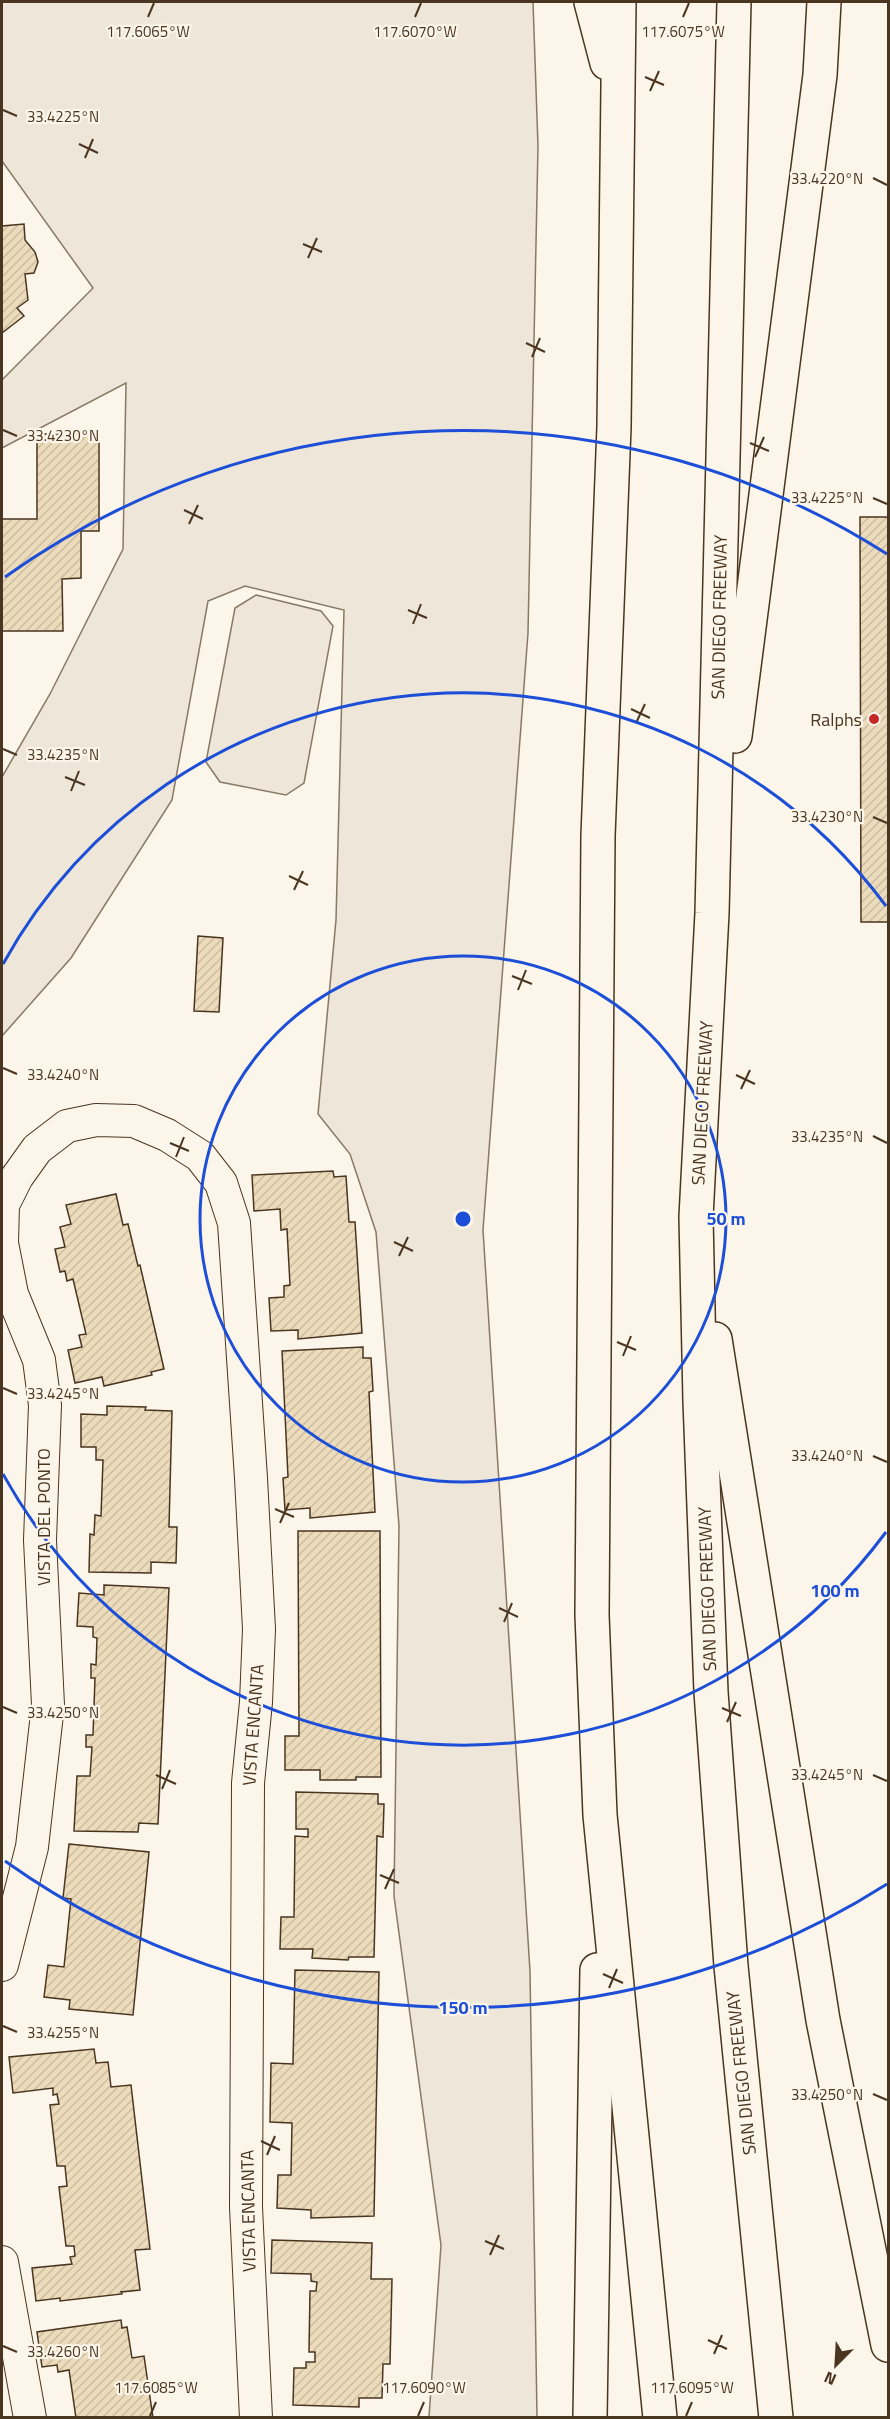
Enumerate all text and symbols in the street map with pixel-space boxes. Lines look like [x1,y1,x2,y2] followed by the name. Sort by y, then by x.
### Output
[106,20,190,43] text: 117.6065°W
[373,20,457,43] text: 117.6070°W
[641,20,725,43] text: 117.6075°W
[27,105,99,128] text: 33.4225°N
[791,167,863,190] text: 33.4220°N
[27,424,99,447] text: 33.4230°N
[791,486,863,509] text: 33.4225°N
[704,534,734,700] street label: SAN DIEGO FREEWAY
[810,706,862,733] place label: Ralphs
[867,712,881,726] marker: Ralphs
[27,743,99,766] text: 33.4235°N
[791,805,863,828] text: 33.4230°N
[684,1020,720,1186] street label: SAN DIEGO FREEWAY
[27,1063,99,1086] text: 33.4240°N
[791,1125,863,1148] text: 33.4235°N
[706,1205,746,1232] text: 50 m
[453,1209,473,1229] centre of rings
[27,1382,99,1405] text: 33.4245°N
[791,1444,863,1467] text: 33.4240°N
[30,1448,57,1586] street label: VISTA DEL PONTO
[691,1506,723,1672] street label: SAN DIEGO FREEWAY
[810,1577,860,1604] text: 100 m
[235,1663,271,1787] street label: VISTA ENCANTA
[27,1701,99,1724] text: 33.4250°N
[791,1763,863,1786] text: 33.4245°N
[719,1989,763,2156] street label: SAN DIEGO FREEWAY
[438,1994,488,2021] text: 150 m
[27,2021,99,2044] text: 33.4255°N
[791,2083,863,2106] text: 33.4250°N
[233,2149,263,2272] street label: VISTA ENCANTA
[806,2335,866,2395] north arrow
[27,2340,99,2363] text: 33.4260°N
[820,2365,840,2392] text: N
[114,2376,198,2399] text: 117.6085°W
[382,2376,466,2399] text: 117.6090°W
[650,2376,734,2399] text: 117.6095°W

